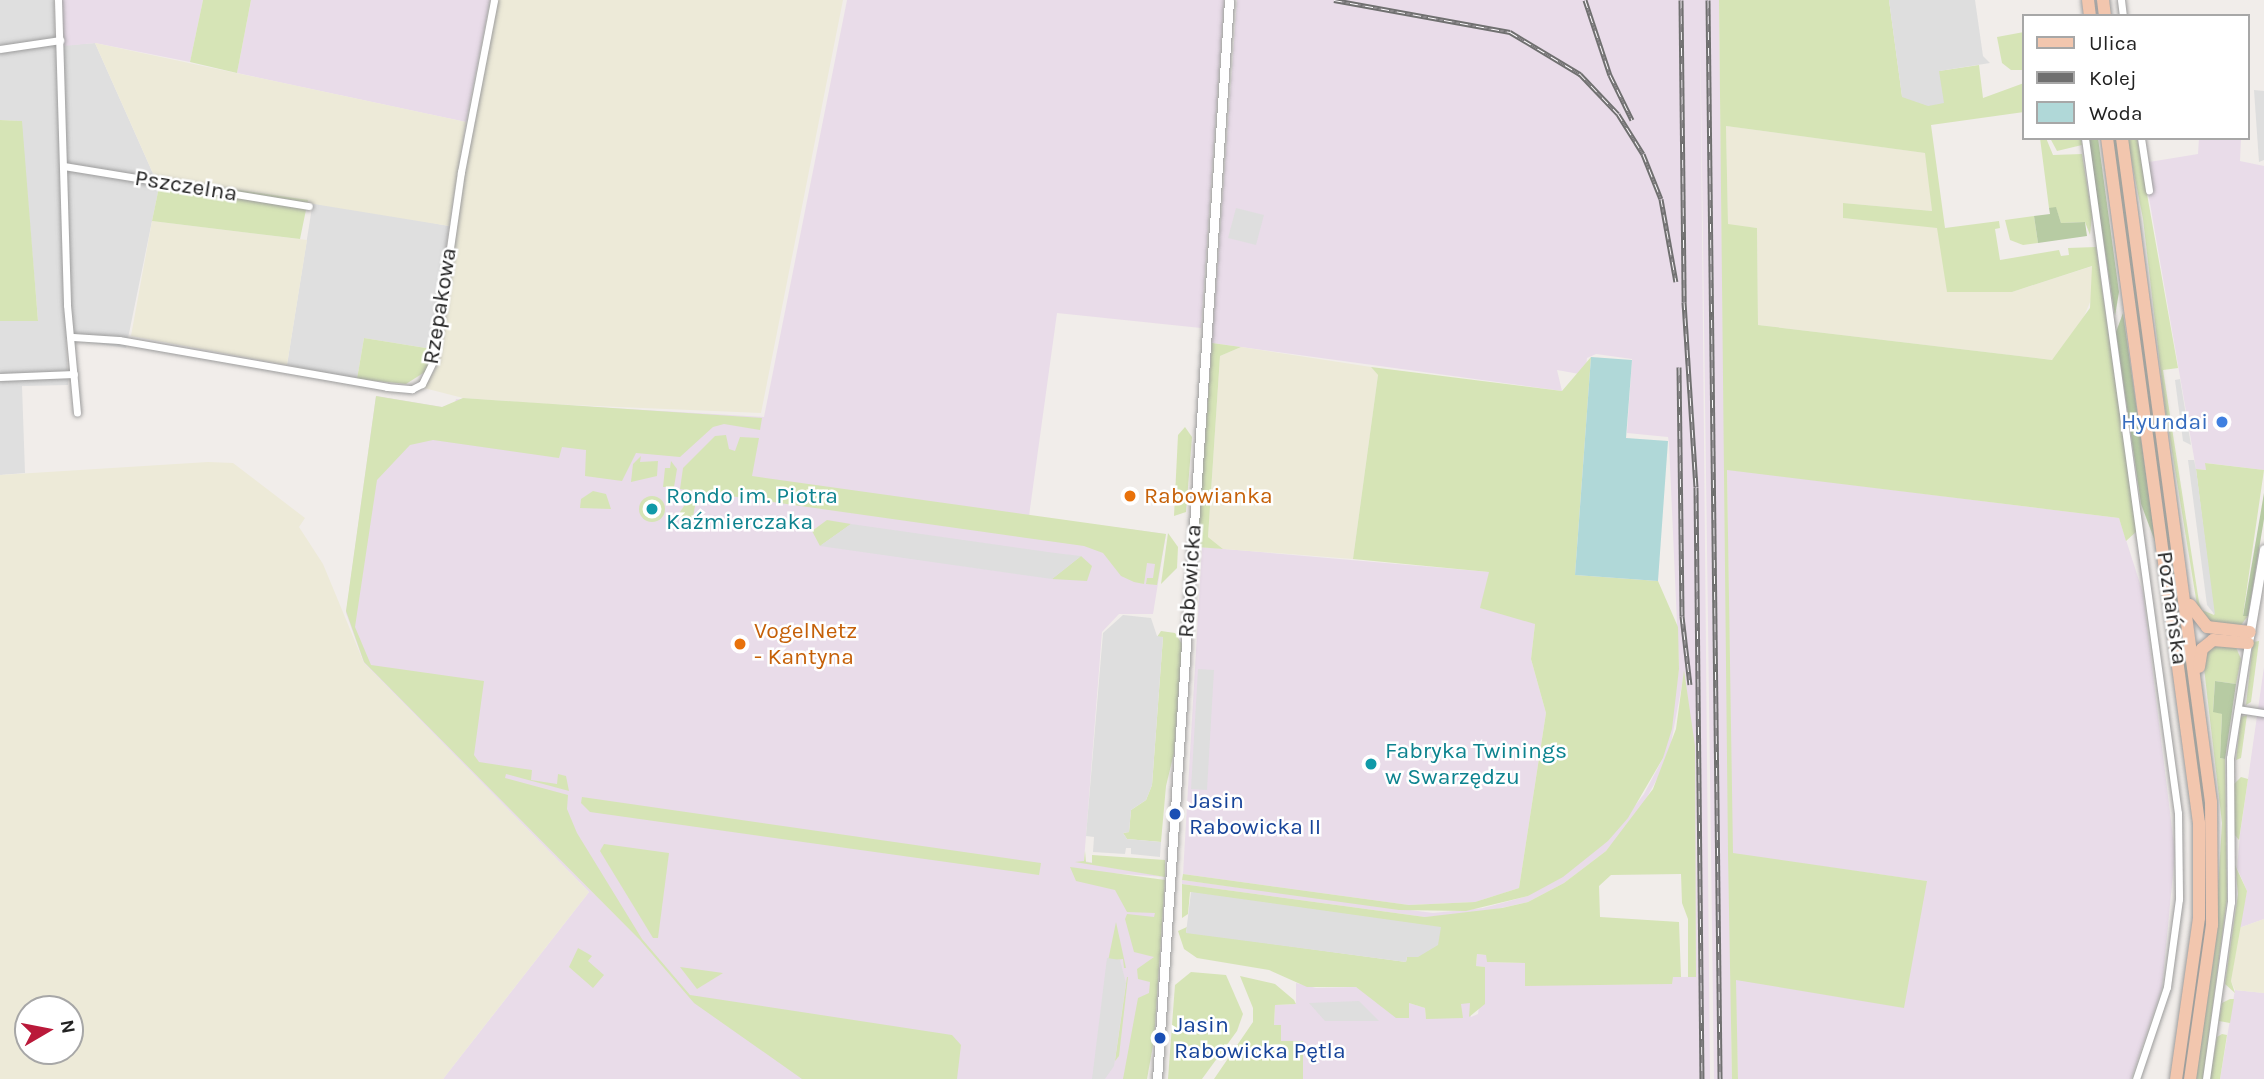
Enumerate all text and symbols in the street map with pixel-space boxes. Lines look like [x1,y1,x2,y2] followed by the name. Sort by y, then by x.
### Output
[2022,14,2250,140] legend
[2089,31,2137,55] text: Ulica
[2089,66,2136,90] text: Kolej
[2089,101,2143,125] text: Woda
[133,164,239,208] street label: Pszczelna
[417,246,463,366] street label: Rzepakowa
[2121,408,2208,436] place label: Hyundai
[2214,414,2230,430] marker: Hyundai
[666,482,838,536] place label: Rondo im. Piotra Kaźmierczaka
[1144,482,1273,510] place label: Rabowianka
[1122,488,1138,504] marker: Rabowianka
[644,501,660,517] marker: Rondo im. Piotra Kaźmierczaka
[1172,523,1208,639] street label: Rabowicka
[2150,549,2194,667] street label: Poznańska
[754,617,857,671] place label: VogelNetz - Kantyna
[732,636,748,652] marker: VogelNetz - Kantyna
[1385,737,1567,791] place label: Fabryka Twinings w Swarzędzu
[1363,756,1379,772] marker: Fabryka Twinings w Swarzędzu
[1189,787,1321,841] place label: Jasin Rabowicka II
[1167,806,1183,822] marker: Jasin Rabowicka II
[14,995,84,1065] north arrow
[1174,1011,1346,1065] place label: Jasin Rabowicka Pętla
[56,1018,80,1035] text: N
[1152,1030,1168,1046] marker: Jasin Rabowicka Pętla

